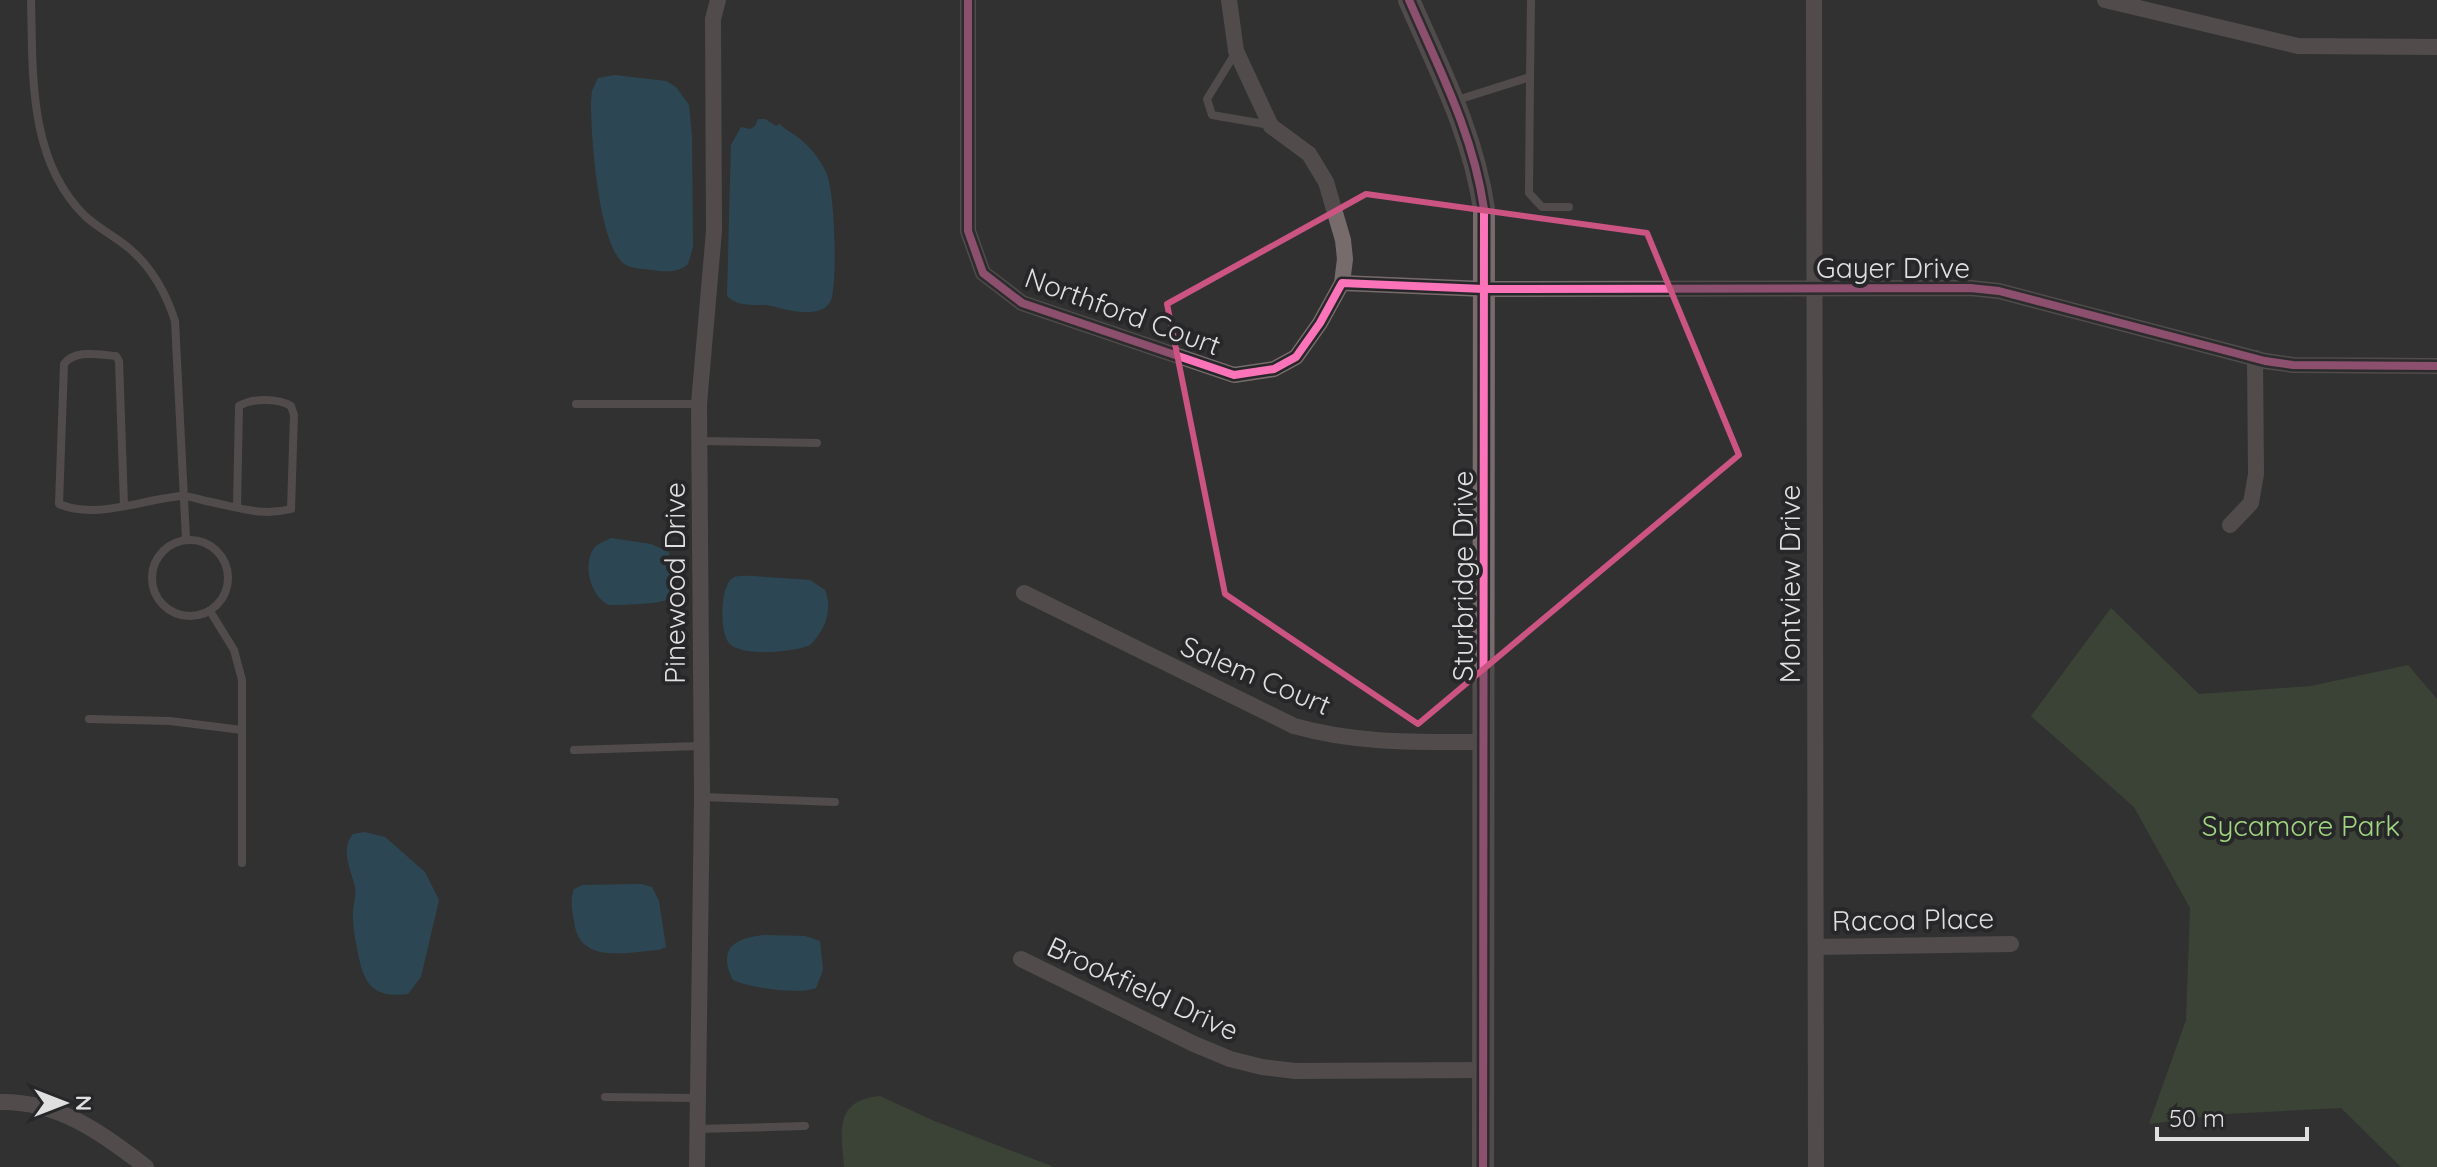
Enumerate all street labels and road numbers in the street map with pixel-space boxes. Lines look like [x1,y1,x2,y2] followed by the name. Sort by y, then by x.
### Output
[1816,250,1970,285] street label: Gayer Drive
[1020,259,1226,363] street label: Northford Court
[1445,471,1480,681] street label: Sturbridge Drive
[657,482,692,684] street label: Pinewood Drive
[1772,485,1807,683] street label: Montview Drive
[1176,628,1336,722] street label: Salem Court
[1832,900,1994,938] street label: Racoa Place
[1042,928,1244,1048] street label: Brookfield Drive

